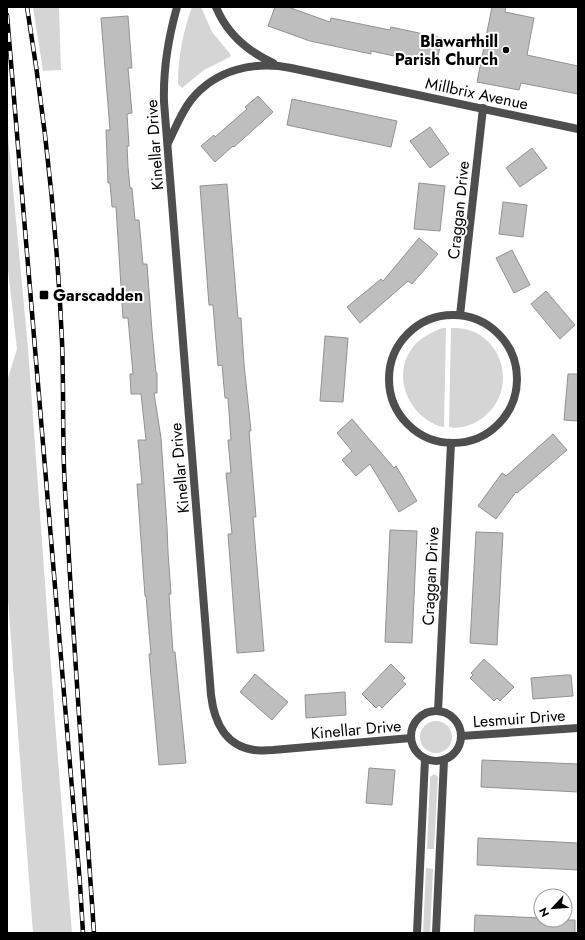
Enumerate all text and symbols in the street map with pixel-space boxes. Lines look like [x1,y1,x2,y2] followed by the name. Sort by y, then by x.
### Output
[395,30,498,71] place label: Blawarthill Parish Church
[501,45,511,55] marker: Blawarthill Parish Church
[423,71,530,116] street label: Millbrix Avenue
[140,99,169,191] street label: Kinellar Drive
[442,160,475,260] street label: Craggan Drive
[53,284,143,307] place label: Garscadden
[38,289,50,301] marker: Garscadden
[164,422,195,514] street label: Kinellar Drive
[416,526,445,626] street label: Craggan Drive
[472,704,566,733] street label: Lesmuir Drive
[310,714,402,745] street label: Kinellar Drive
[533,888,573,928] north arrow
[535,905,553,920] text: N

